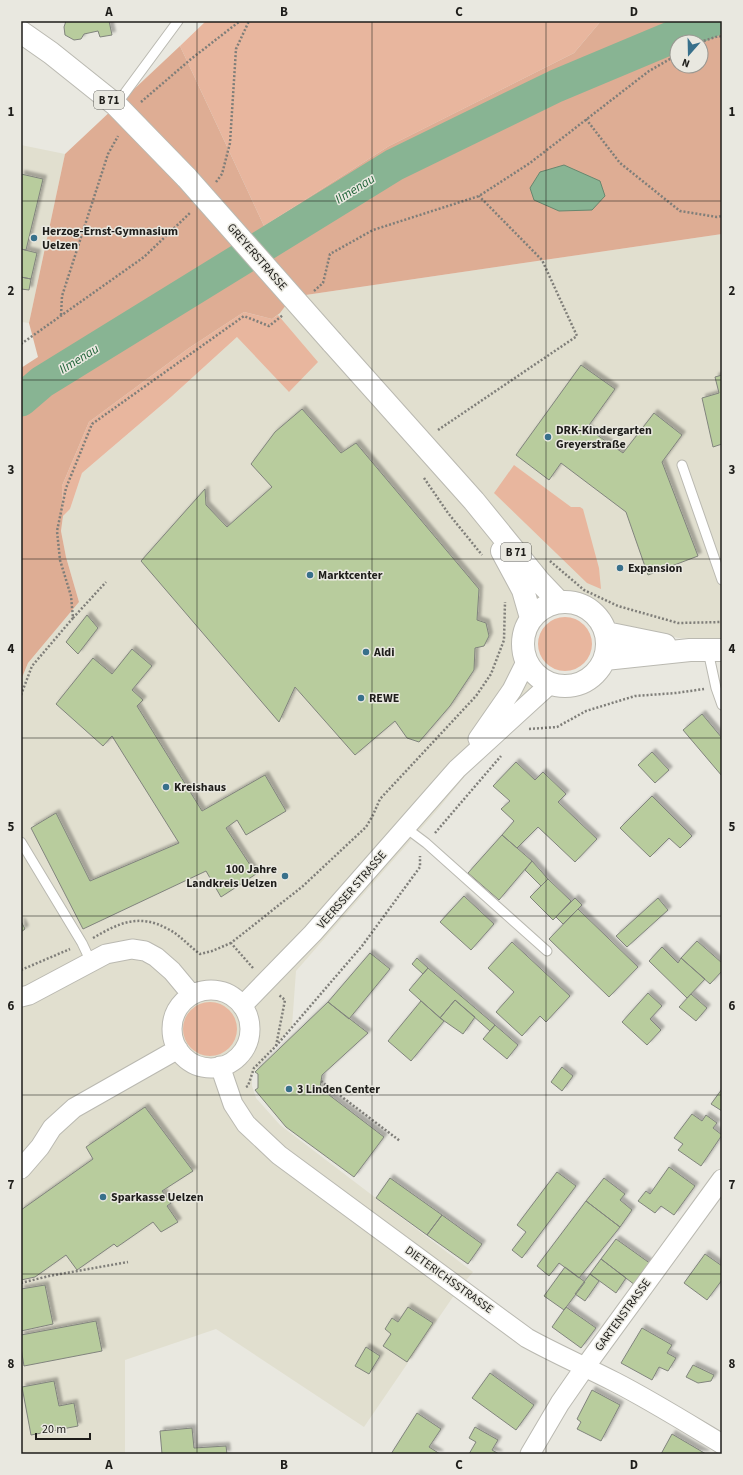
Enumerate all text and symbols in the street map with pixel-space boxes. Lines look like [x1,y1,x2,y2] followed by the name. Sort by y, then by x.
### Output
[104,3,113,21] text: A
[280,3,288,21] text: B
[455,3,463,21] text: C
[630,3,638,21] text: D
[669,34,709,74] north arrow
[680,55,692,71] text: N
[94,91,124,109] road number: B 71
[8,103,15,121] text: 1
[729,103,736,121] text: 1
[332,170,378,208] water label: Ilmenau
[223,220,291,294] street label: GREYERSTRASSE
[42,223,178,254] place label: Herzog-Ernst-Gymnasium Uelzen
[29,233,39,243] marker: Herzog-Ernst-Gymnasium Uelzen
[8,282,15,300] text: 2
[729,282,736,300] text: 2
[56,340,102,378] water label: Ilmenau
[556,422,652,453] place label: DRK-Kindergarten Greyerstraße
[543,432,553,442] marker: DRK-Kindergarten Greyerstraße
[8,461,15,479] text: 3
[729,461,736,479] text: 3
[501,543,531,561] road number: B 71
[628,560,682,577] place label: Expansion
[615,563,625,573] marker: Expansion
[318,567,383,584] place label: Marktcenter
[305,570,315,580] marker: Marktcenter
[8,640,15,658] text: 4
[729,640,736,658] text: 4
[373,644,395,661] place label: Aldi
[361,647,371,657] marker: Aldi
[369,690,399,707] place label: REWE
[356,693,366,703] marker: REWE
[174,779,226,796] place label: Kreishaus
[161,782,171,792] marker: Kreishaus
[8,818,15,836] text: 5
[729,818,736,836] text: 5
[313,847,391,933] street label: VEERSSER STRASSE
[186,861,277,892] place label: 100 Jahre Landkreis Uelzen
[280,871,290,881] marker: 100 Jahre Landkreis Uelzen
[8,997,15,1015] text: 6
[729,997,736,1015] text: 6
[297,1081,380,1098] place label: 3 Linden Center
[284,1084,294,1094] marker: 3 Linden Center
[8,1176,15,1194] text: 7
[729,1176,736,1194] text: 7
[111,1189,204,1206] place label: Sparkasse Uelzen
[98,1192,108,1202] marker: Sparkasse Uelzen
[401,1242,497,1318] street label: DIETERICHSSTRASSE
[591,1275,655,1355] street label: GARTENSTRASSE
[8,1355,15,1373] text: 8
[729,1355,736,1373] text: 8
[36,1415,90,1441] scale bar
[42,1421,66,1438] text: 20 m
[104,1456,113,1474] text: A
[280,1456,288,1474] text: B
[455,1456,463,1474] text: C
[630,1456,638,1474] text: D

